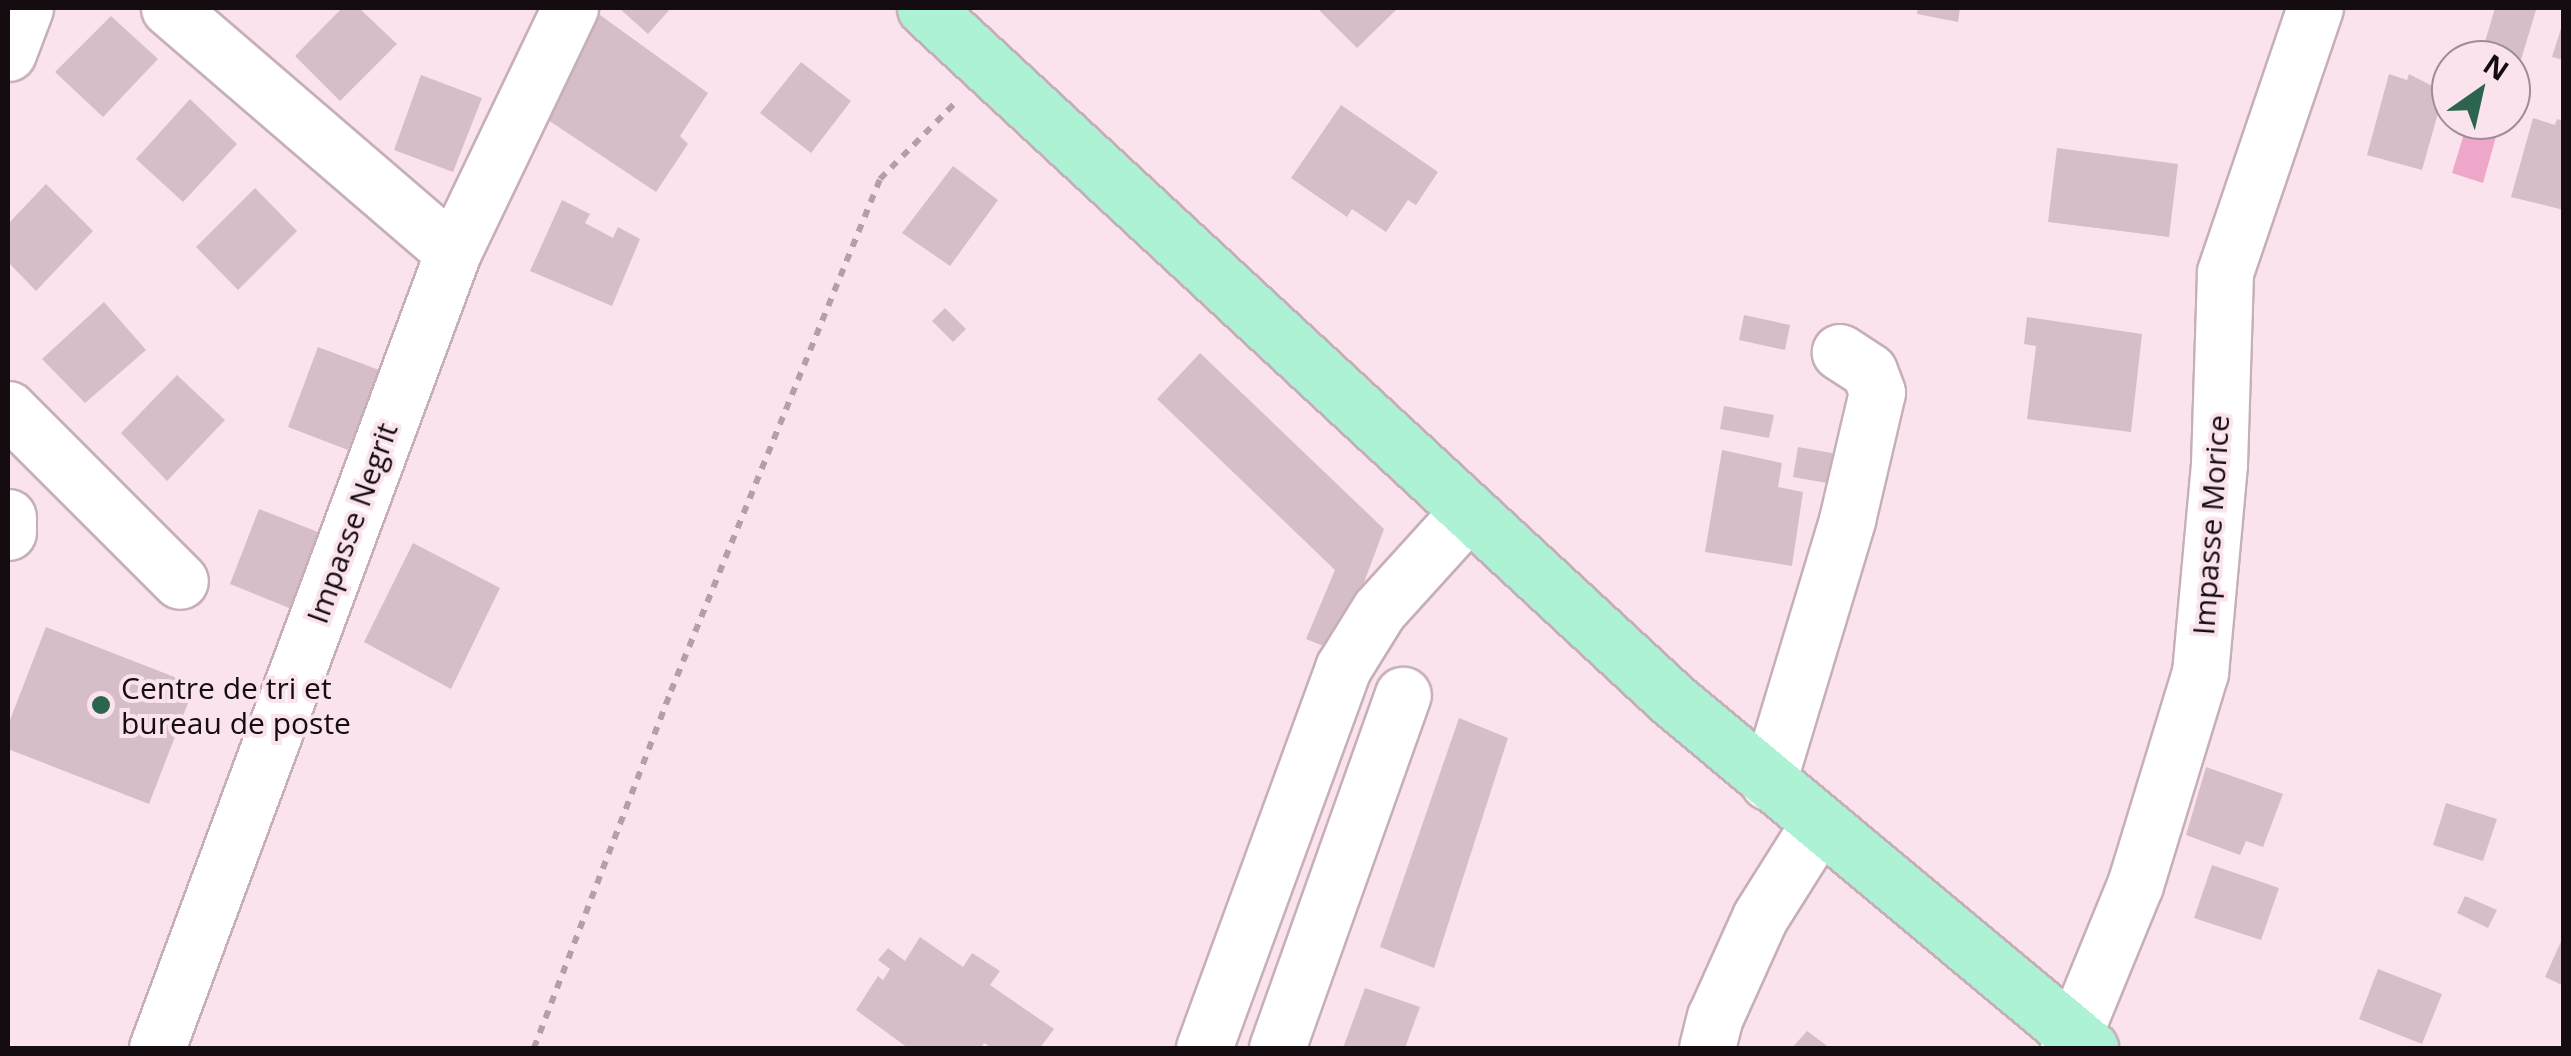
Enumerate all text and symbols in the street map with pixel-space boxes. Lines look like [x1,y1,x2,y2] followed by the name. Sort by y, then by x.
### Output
[2431,40,2531,140] north arrow
[2477,45,2517,89] text: N
[2185,414,2237,636] street label: Impasse Morice
[299,418,405,628] street label: Impasse Negrit
[121,670,351,740] place label: Centre de tri et bureau de poste
[90,694,112,716] marker: Centre de tri et bureau de poste

